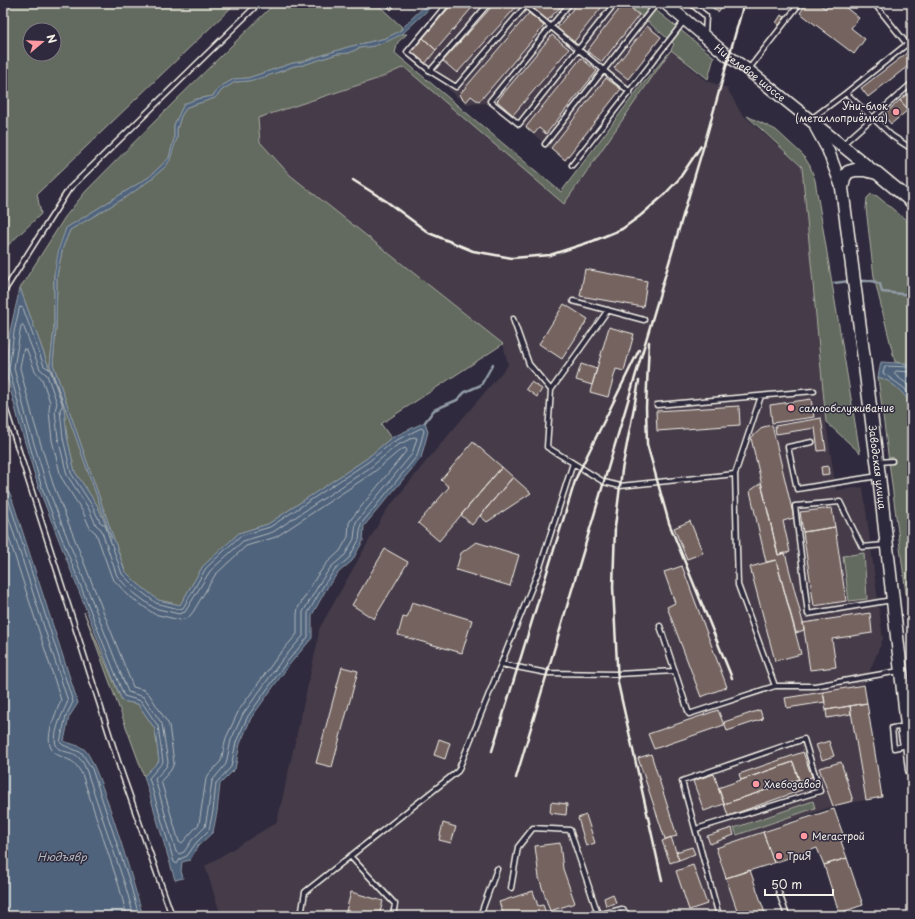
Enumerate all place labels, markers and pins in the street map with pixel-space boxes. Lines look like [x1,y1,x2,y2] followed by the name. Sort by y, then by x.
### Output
[795,98,888,125] place label: Уни-блок (металлоприёмка)
[891,107,901,117] marker: Уни-блок (металлоприёмка)
[799,400,894,416] place label: самообслуживание
[786,403,796,413] marker: самообслуживание
[764,776,821,791] place label: Хлебозавод
[751,779,761,789] marker: Хлебозавод
[812,828,865,843] place label: Мегастрой
[799,831,809,841] marker: Мегастрой
[787,848,812,863] place label: ТриЯ
[774,851,784,861] marker: ТриЯ

